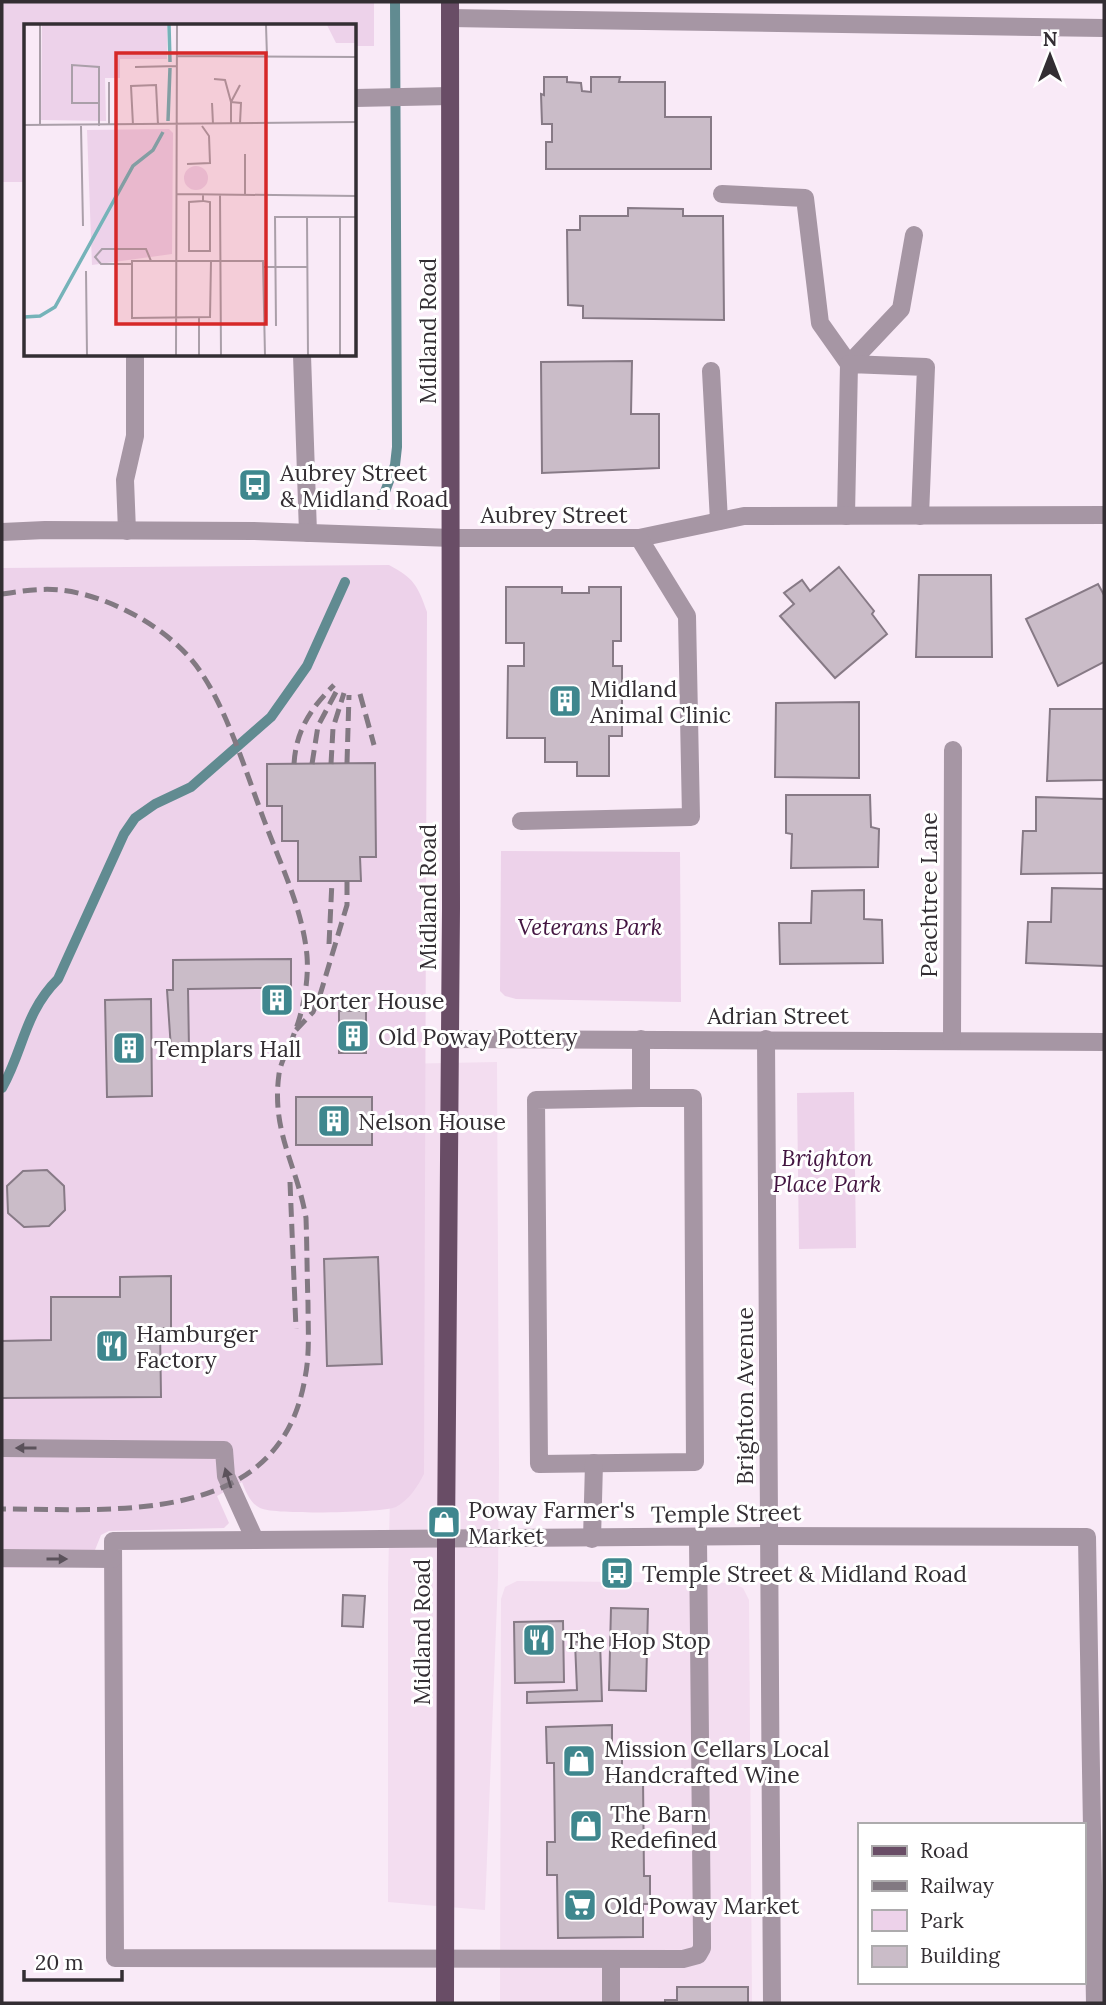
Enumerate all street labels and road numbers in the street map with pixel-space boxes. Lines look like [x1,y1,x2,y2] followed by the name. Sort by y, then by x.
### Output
[413,257,442,404] street label: Midland Road
[479,500,628,529] street label: Aubrey Street
[914,812,943,978] street label: Peachtree Lane
[413,823,442,970] street label: Midland Road
[706,1001,849,1030] street label: Adrian Street
[730,1307,759,1485] street label: Brighton Avenue
[651,1497,802,1529] street label: Temple Street
[407,1558,436,1705] street label: Midland Road

